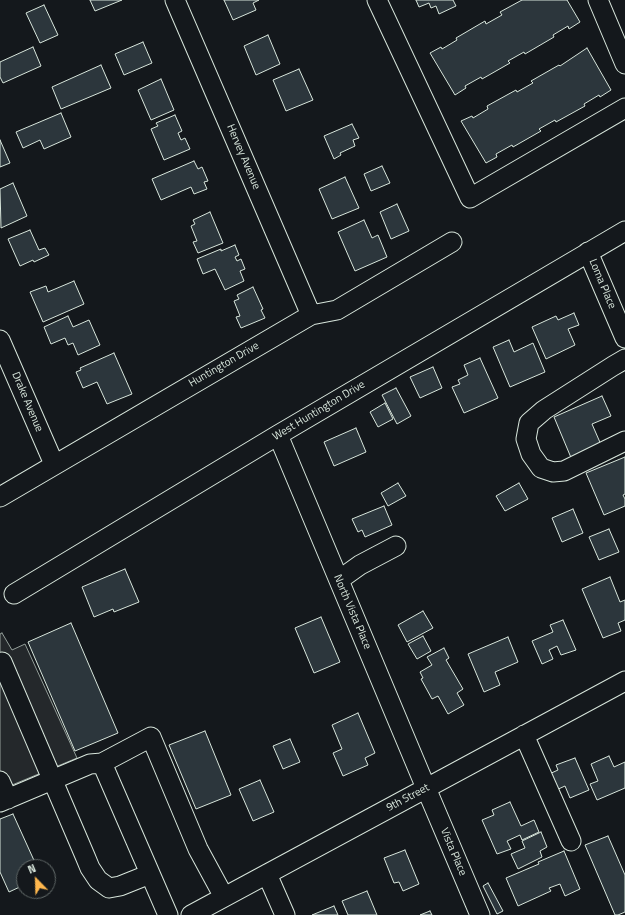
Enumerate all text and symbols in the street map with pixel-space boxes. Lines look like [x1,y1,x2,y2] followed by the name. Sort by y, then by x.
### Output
[223,122,263,192] street label: Hervey Avenue
[586,257,618,311] street label: Loma Place
[186,340,262,390] street label: Huntington Drive
[8,370,46,434] street label: Drake Avenue
[270,378,368,444] street label: West Huntington Drive
[330,573,374,651] street label: North Vista Place
[384,781,432,815] street label: 9th Street
[437,826,469,878] street label: Vista Place
[16,859,56,899] north arrow
[25,860,38,878] text: N

